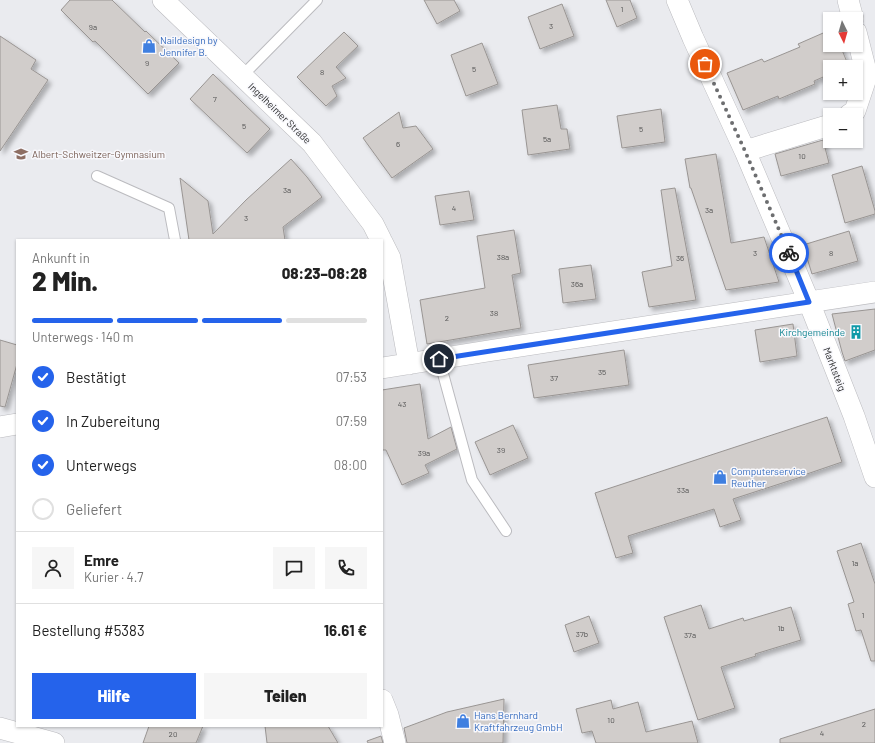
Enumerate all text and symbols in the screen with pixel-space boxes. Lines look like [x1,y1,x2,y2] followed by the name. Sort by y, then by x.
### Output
[621,4,624,14] house number: 1
[823,12,863,52] north arrow
[823,12,863,148] map controls
[549,21,553,31] house number: 3
[89,22,97,32] house number: 9a
[160,34,218,58] place label: Naildesign by Jennifer B.
[141,38,157,54] shop icon: Naildesign by Jennifer B.
[688,47,722,81] pin
[694,53,716,75] icon: bag
[145,58,149,68] house number: 9
[823,60,863,100] button: +
[472,64,476,74] house number: 5
[320,67,324,77] house number: 8
[246,80,314,146] street label: Ingelheimer Straße
[213,94,217,104] house number: 7
[823,108,863,148] button: −
[242,121,246,131] house number: 5
[639,124,643,134] house number: 5
[543,134,551,144] house number: 5a
[396,139,400,149] house number: 6
[13,146,29,162] school or university icon: Albert-Schweitzer-Gymnasium
[32,148,165,160] place label: Albert-Schweitzer-Gymnasium
[798,151,806,161] house number: 10
[283,185,291,195] house number: 3a
[452,203,456,213] house number: 4
[705,205,713,215] house number: 3a
[244,213,248,223] house number: 3
[769,233,809,273] courier
[778,242,800,264] icon: bike
[753,248,757,258] house number: 3
[829,248,833,258] house number: 8
[32,250,90,266] text: Ankunft in
[497,252,509,262] house number: 38a
[676,253,684,263] house number: 36
[282,264,367,282] text: 08:23–08:28
[32,265,98,296] text: 2 Min.
[571,279,583,289] house number: 36a
[490,308,498,318] house number: 38
[445,313,449,323] house number: 2
[848,324,864,340] building icon: Kirchgemeinde
[779,326,845,338] place label: Kirchgemeinde
[32,329,134,345] text: Unterwegs · 140 m
[422,342,456,376] pin
[821,345,849,393] street label: Marktsteig
[428,348,450,370] icon: home
[32,366,54,388] icon: check
[598,367,606,377] house number: 35
[66,368,126,386] text: Bestätigt
[336,369,367,385] text: 07:53
[550,373,558,383] house number: 37
[398,399,406,409] house number: 43
[32,410,54,432] icon: check
[66,412,160,430] text: In Zubereitung
[336,413,367,429] text: 07:59
[497,445,505,455] house number: 39
[418,448,430,458] house number: 39a
[32,454,54,476] icon: check
[66,456,137,474] text: Unterwegs
[334,457,367,473] text: 08:00
[731,465,806,489] place label: Computerservice Reuther
[712,469,728,485] shop icon: Computerservice Reuther
[677,485,689,495] house number: 33a
[66,500,122,518] text: Geliefert
[32,547,74,589] button: person
[273,547,315,589] button: chat
[325,547,367,589] button: phone
[84,551,119,569] text: Emre
[852,558,858,568] house number: 1a
[84,569,143,585] text: Kurier · 4.7
[862,610,865,620] house number: 1
[32,621,145,639] text: Bestellung #5383
[324,621,367,639] text: 16.61 €
[777,623,785,633] house number: 1b
[576,629,588,639] house number: 37b
[684,630,696,640] house number: 37a
[32,673,196,719] button: Hilfe
[204,673,367,719] button: Teilen
[474,709,562,733] place label: Hans Bernhard Kraftfahrzeug GmbH
[455,713,471,729] shop icon: Hans Bernhard Kraftfahrzeug GmbH
[607,715,615,725] house number: 10
[862,719,866,729] house number: 2
[820,728,824,738] house number: 4
[169,729,177,739] house number: 20

